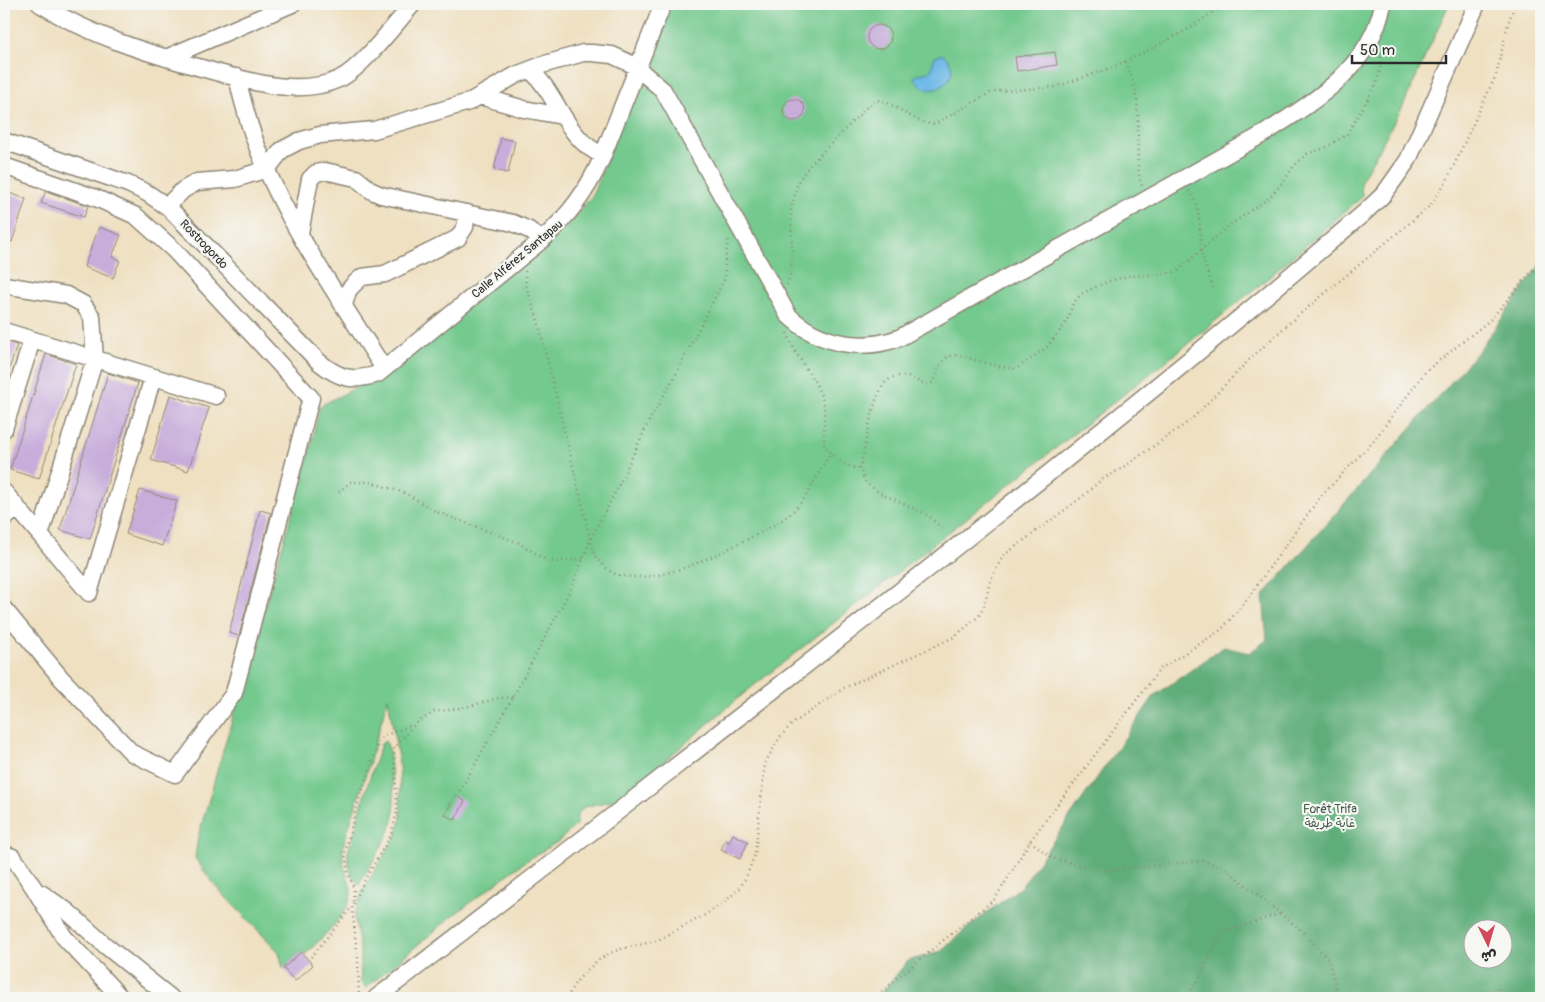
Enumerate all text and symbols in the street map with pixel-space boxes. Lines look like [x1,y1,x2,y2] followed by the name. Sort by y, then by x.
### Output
[1352,32,1446,64] scale bar
[1360,41,1395,60] text: 50 m
[176,217,231,272] street label: Rostrogordo
[469,217,566,302] street label: Calle Alférez Santapau
[1303,802,1357,831] park label: Forêt Trifa غابة طريفة
[1462,920,1512,970] north arrow
[1481,947,1498,966] text: ش

